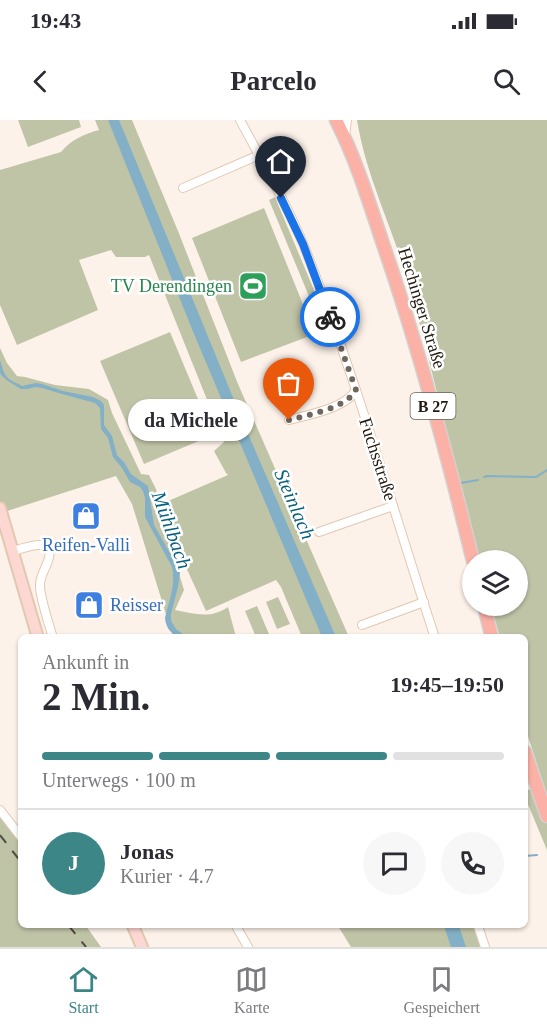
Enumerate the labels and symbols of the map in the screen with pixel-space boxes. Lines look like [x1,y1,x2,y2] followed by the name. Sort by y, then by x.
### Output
[255,136,306,198] pin
[394,245,450,371] street label: Hechinger Straße
[237,270,269,302] sports icon: TV Derendingen
[111,276,232,296] place label: TV Derendingen
[300,287,360,347] courier
[263,358,314,420] pin
[410,393,456,419] road number: B 27
[127,399,253,441] callout: da Michele
[355,415,401,503] street label: Fuchsstraße
[270,465,320,543] water label: Steinlach
[147,487,196,572] water label: Mühlbach
[70,500,102,532] shop icon: Reifen-Valli
[42,535,130,555] place label: Reifen-Valli
[73,589,105,621] shop icon: Reisser
[110,595,163,615] place label: Reisser

